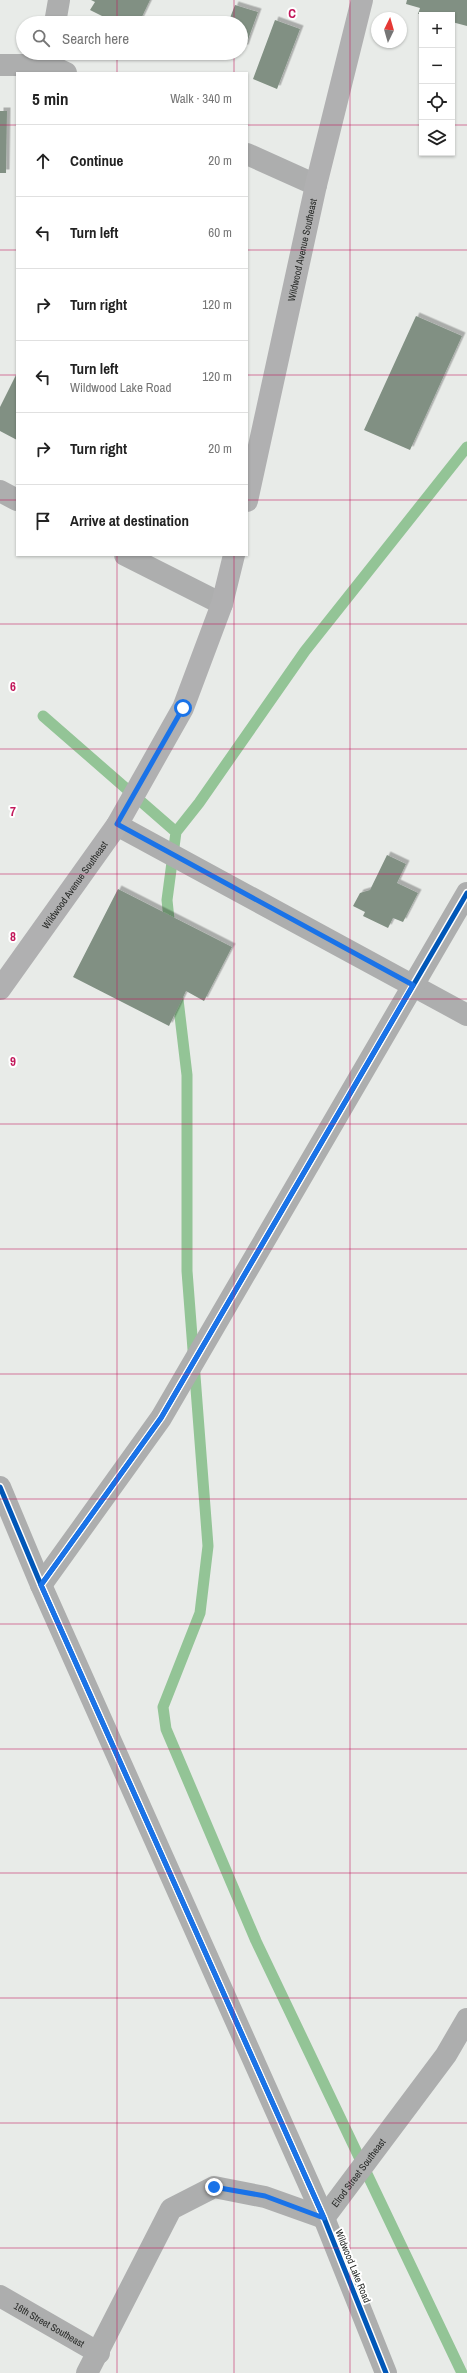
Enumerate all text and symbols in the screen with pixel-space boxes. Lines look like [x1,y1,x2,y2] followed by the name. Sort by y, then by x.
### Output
[288,5,296,22] text: C
[371,12,407,48] north arrow
[419,12,455,156] map controls
[419,12,455,48] button: +
[16,16,248,60] search box
[30,27,52,49] icon: search
[62,28,129,49] text: Search here
[419,48,455,84] button: −
[419,84,455,120] button: locate
[32,87,68,110] text: 5 min
[170,90,232,107] text: Walk · 340 m
[419,120,455,156] button: layers
[32,150,54,172] icon: ahead
[70,150,123,171] text: Continue
[208,152,232,169] text: 20 m
[284,197,320,303] street label: Wildwood Avenue Southeast
[32,222,54,244] icon: left
[70,222,118,243] text: Turn left
[208,224,232,241] text: 60 m
[32,294,54,316] icon: right
[70,294,127,315] text: Turn right
[202,296,232,313] text: 120 m
[70,358,118,379] text: Turn left
[32,366,54,388] icon: left
[202,368,232,385] text: 120 m
[70,379,171,396] text: Wildwood Lake Road
[32,438,54,460] icon: right
[70,438,127,459] text: Turn right
[208,440,232,457] text: 20 m
[32,510,54,532] icon: arrive
[70,510,189,531] text: Arrive at destination
[10,678,16,695] text: 6
[174,699,192,717] route start
[10,803,16,820] text: 7
[39,838,110,931] street label: Wildwood Avenue Southeast
[10,928,16,945] text: 8
[10,1053,16,1070] text: 9
[328,2135,388,2209] street label: Elrod Street Southeast
[205,2178,223,2196] route end
[332,2227,374,2305] street label: Wildwood Lake Road
[12,2299,88,2350] street label: 16th Street Southeast

